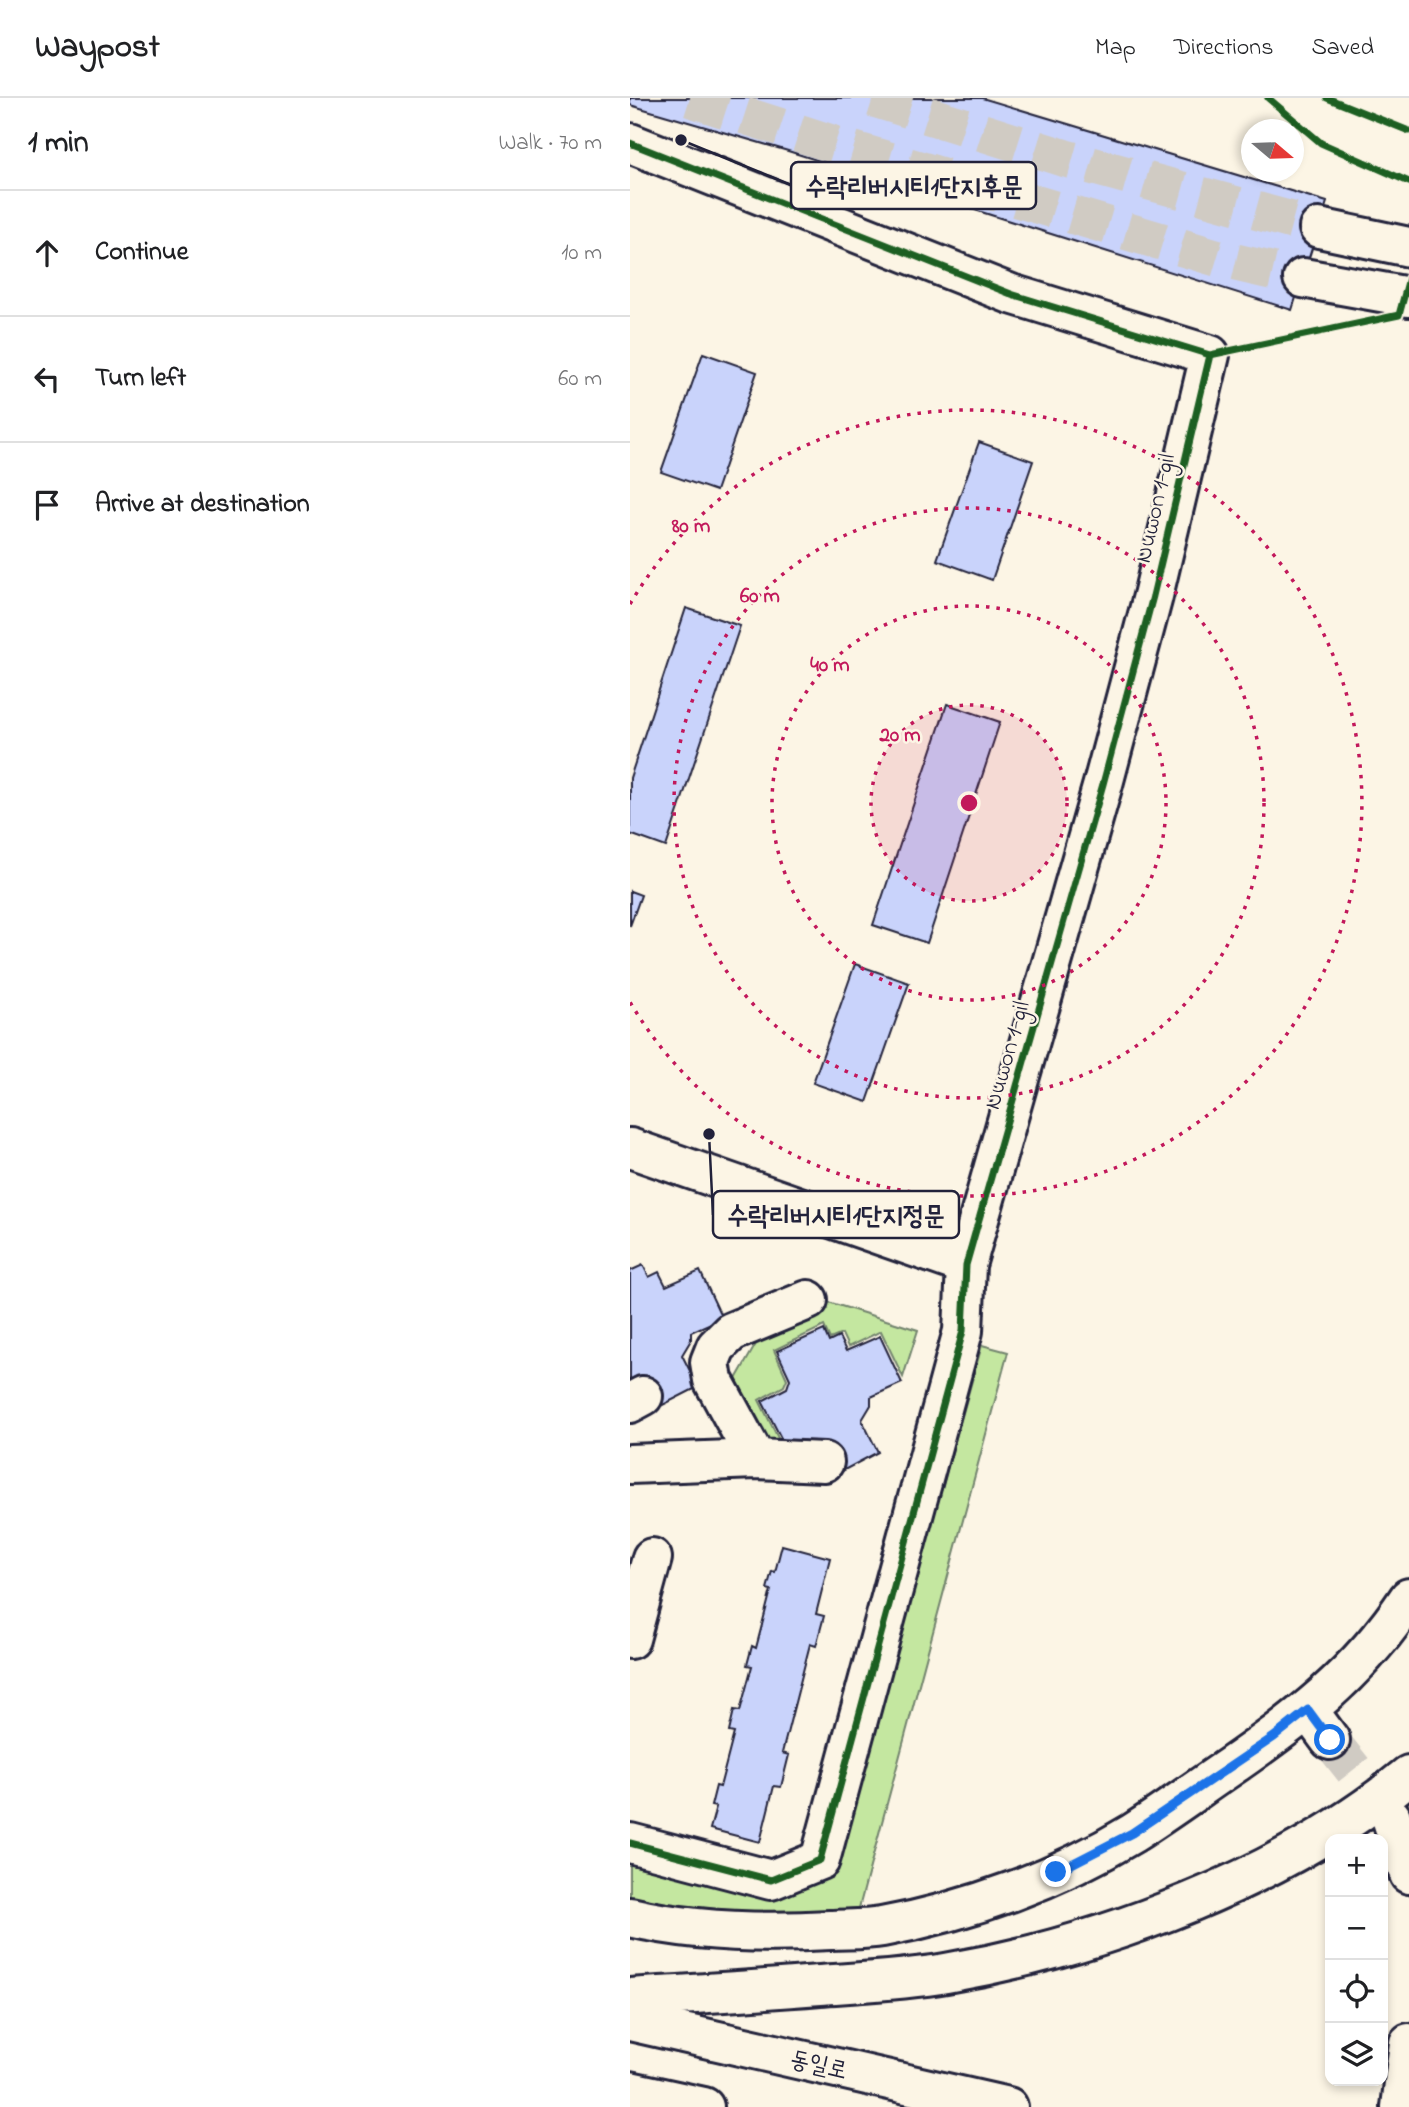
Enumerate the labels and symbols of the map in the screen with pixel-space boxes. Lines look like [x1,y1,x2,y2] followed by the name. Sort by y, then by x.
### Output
[1241,119,1304,182] north arrow
[791,162,1036,209] callout: 수락리버시티1단지후문
[805,170,1023,208] text: 수락리버시티1단지후문
[1127,450,1186,567] street label: Nuwon 1-gil
[671,512,710,542] text: 80 m
[740,582,780,612] text: 60 m
[810,651,850,681] text: 40 m
[878,721,921,751] text: 20 m
[957,791,981,815] centre of rings
[976,997,1041,1114] street label: Nuwon 1-gil
[713,1191,959,1238] callout: 수락리버시티1단지정문
[727,1199,945,1237] text: 수락리버시티1단지정문
[1314,1724,1345,1755] route start
[1040,1856,1071,1887] route end
[786,2043,851,2090] street label: 동일로

